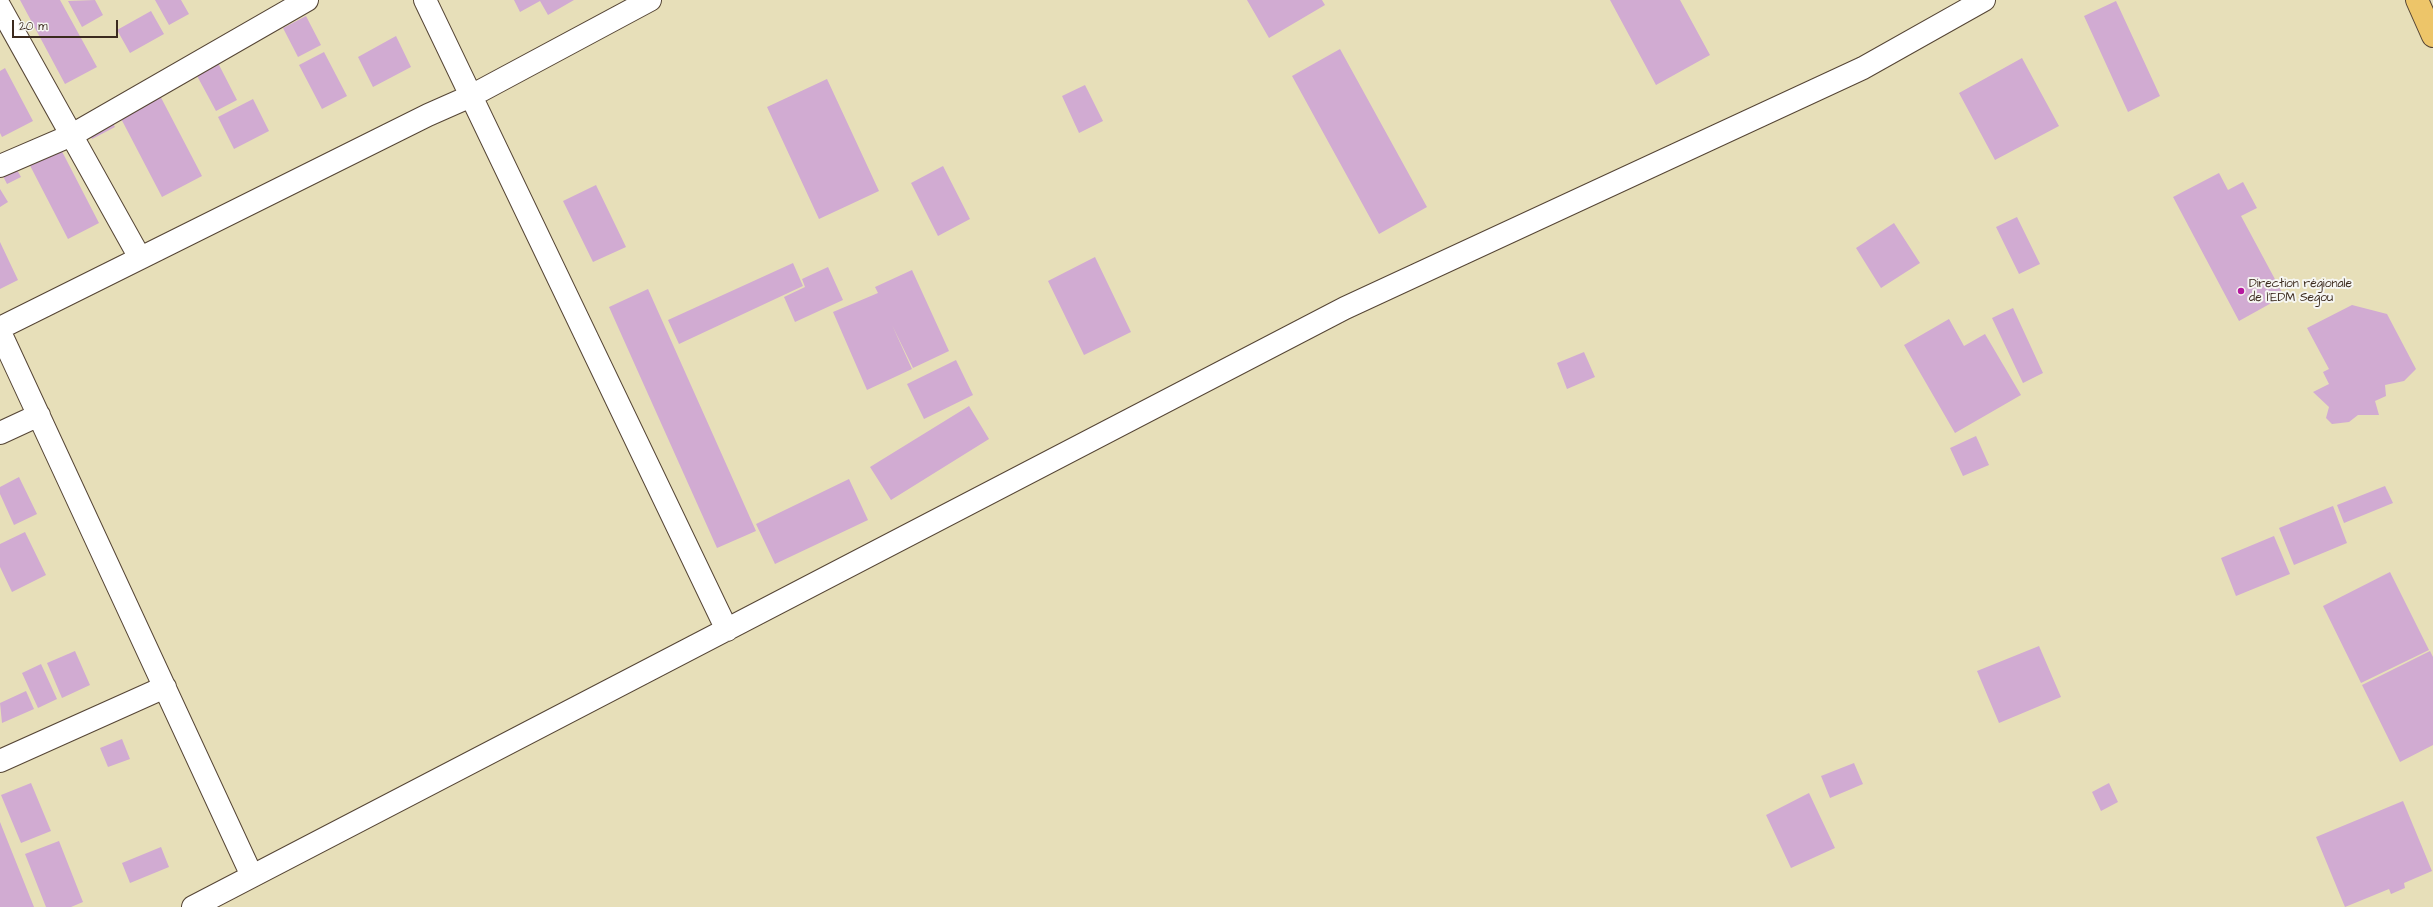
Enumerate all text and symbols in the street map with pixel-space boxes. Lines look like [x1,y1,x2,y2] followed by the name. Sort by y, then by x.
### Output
[14,12,120,38] scale bar
[19,18,48,35] text: 20 m
[2249,277,2352,305] place label: Direction régionale de l'EDM Segou
[2236,286,2246,296] marker: Direction régionale de l'EDM Segou

